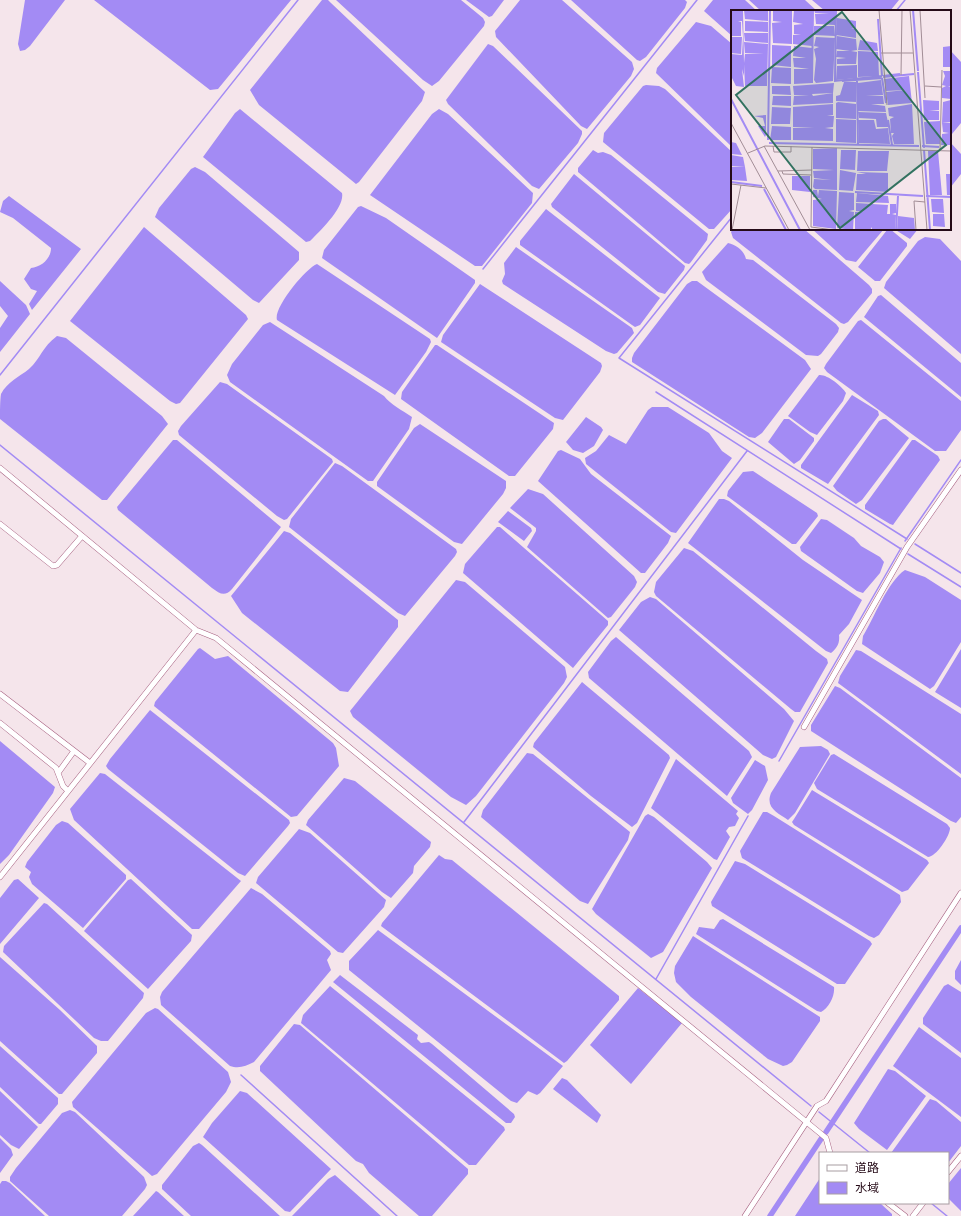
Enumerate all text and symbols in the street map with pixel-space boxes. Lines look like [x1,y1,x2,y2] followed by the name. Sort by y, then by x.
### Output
[731,10,951,230] inset map
[819,1152,949,1204] legend
[855,1161,879,1175] text: 道路
[855,1181,879,1195] text: 水域

